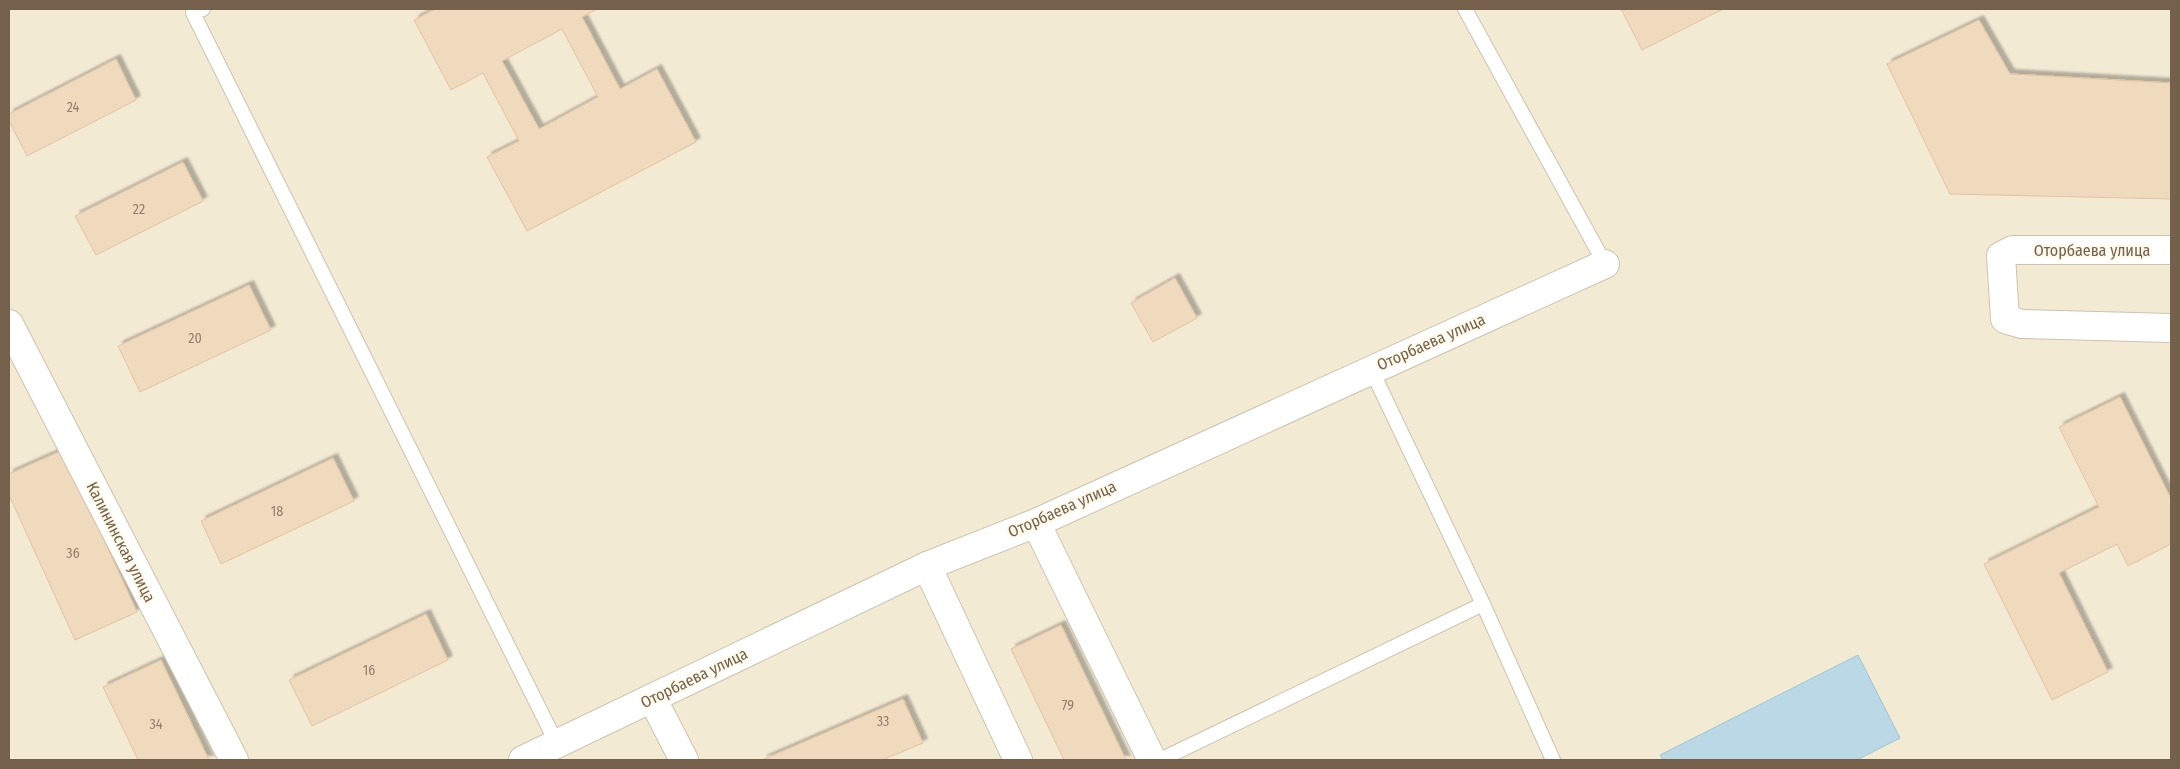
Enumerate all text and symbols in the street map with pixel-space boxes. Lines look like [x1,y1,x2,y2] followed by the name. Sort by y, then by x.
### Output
[67,99,80,116] house number: 24
[133,201,145,218] house number: 22
[2034,241,2150,260] street label: Оторбаева улица
[1374,310,1488,374] street label: Оторбаева улица
[188,330,202,347] house number: 20
[1005,477,1119,541] street label: Оторбаева улица
[82,479,160,605] street label: Калининская улица
[271,503,283,520] house number: 18
[66,545,80,562] house number: 36
[637,644,751,712] street label: Оторбаева улица
[363,662,375,679] house number: 16
[1062,697,1074,714] house number: 79
[877,713,889,730] house number: 33
[149,716,163,733] house number: 34

